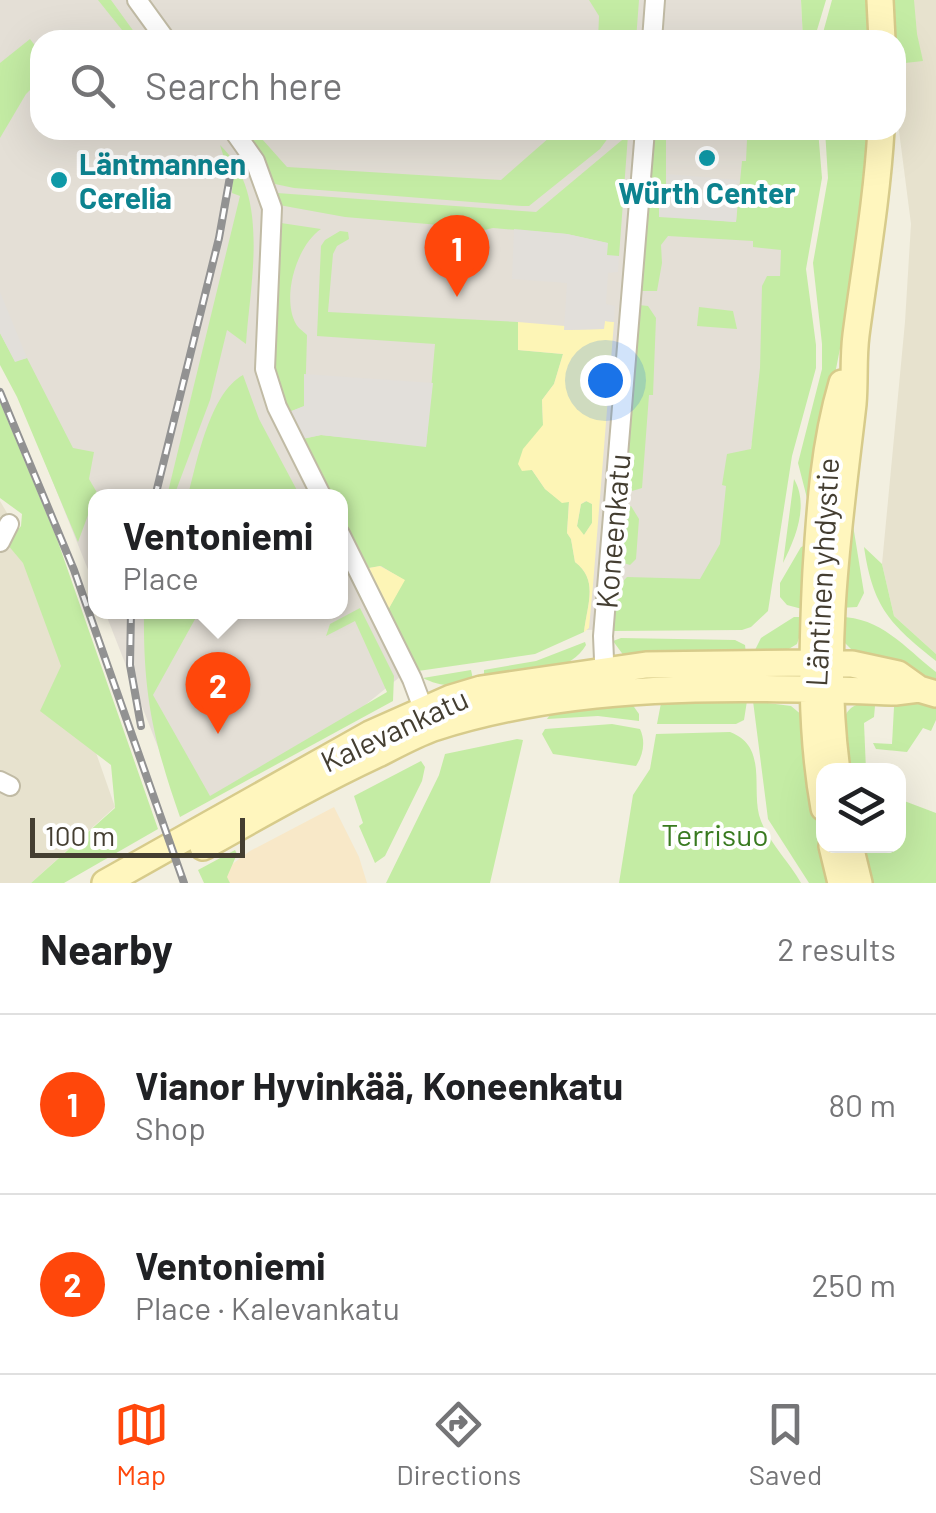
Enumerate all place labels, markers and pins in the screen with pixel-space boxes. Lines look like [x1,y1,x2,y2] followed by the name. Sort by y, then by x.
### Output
[79,145,246,215] place label: Läntmannen Cerelia
[696,147,718,169] marker: Würth Center
[48,169,70,191] marker: Läntmannen Cerelia
[618,174,796,210] place label: Würth Center
[424,214,490,297] pin: 1
[186,652,250,734] pin: 2

